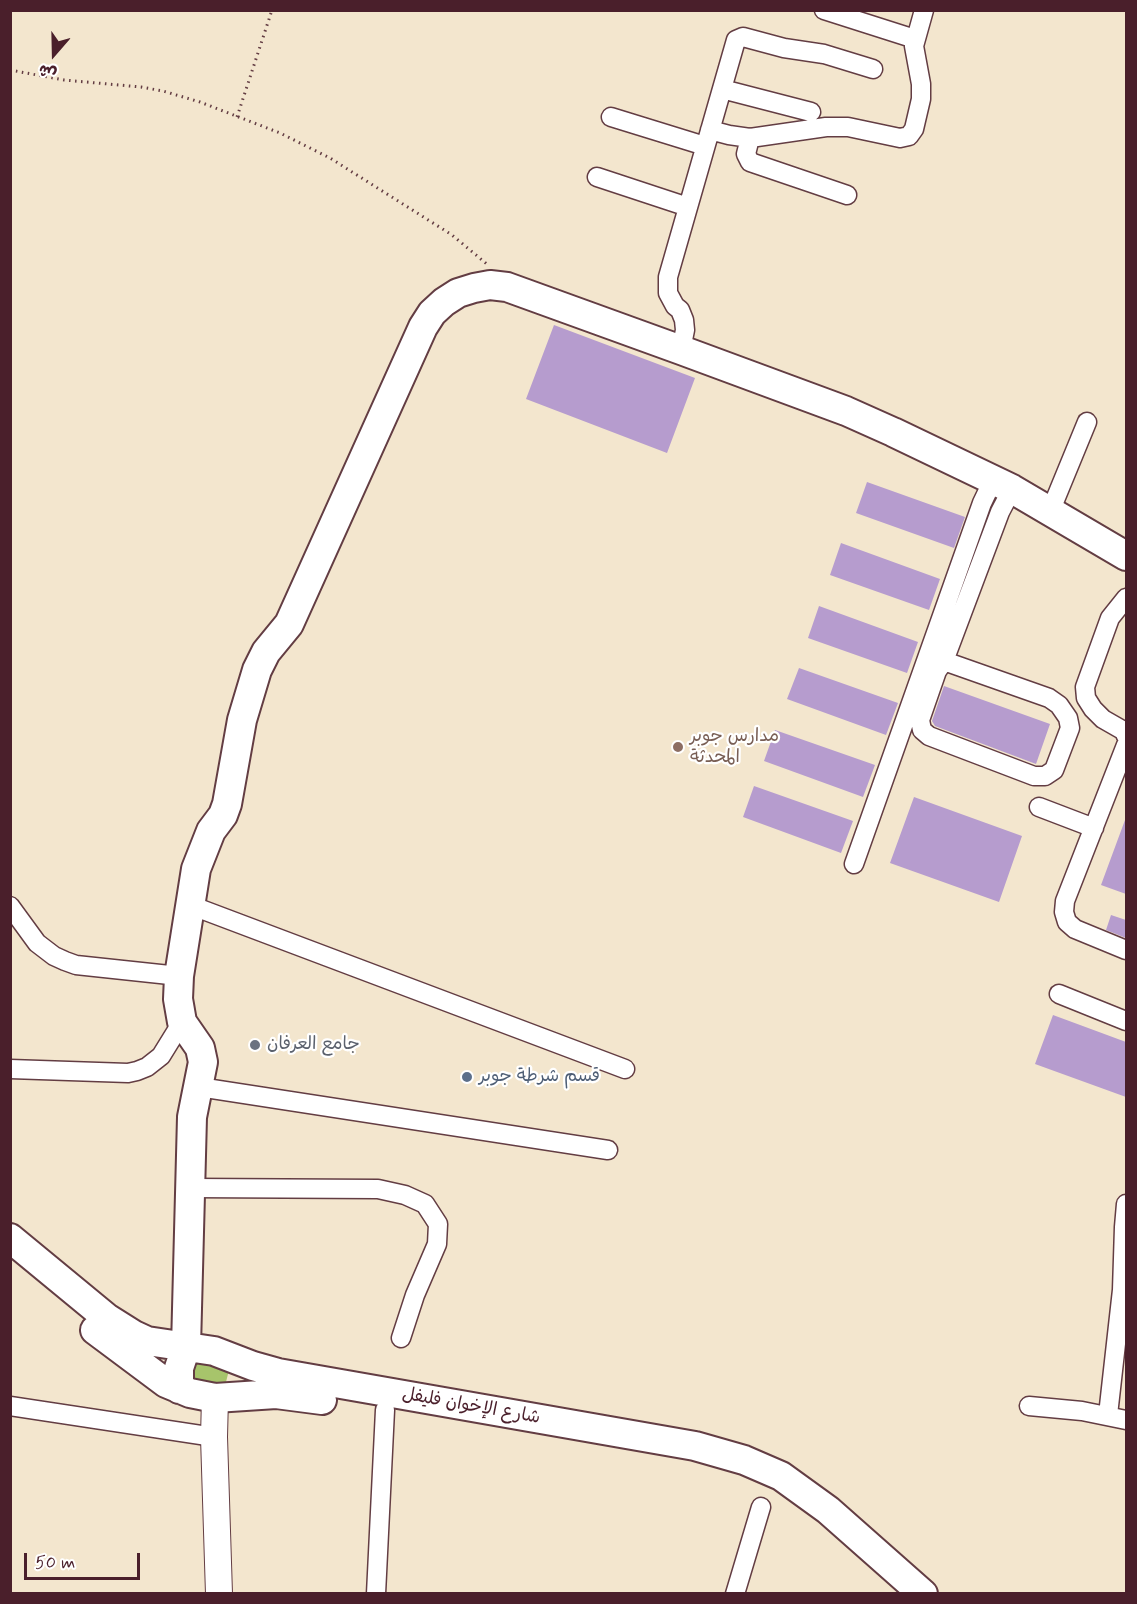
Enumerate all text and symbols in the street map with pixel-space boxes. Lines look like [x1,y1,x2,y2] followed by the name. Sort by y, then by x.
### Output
[24,24,84,84] north arrow
[36,59,60,84] text: ش
[690,726,779,768] place label: مدارس جوبر المحدثة
[671,740,685,754] marker: مدارس جوبر المحدثة
[267,1034,360,1056] place label: جامع العرفان
[248,1038,262,1052] marker: جامع العرفان
[479,1066,600,1088] place label: قسم شرطة جوبر
[460,1070,474,1084] marker: قسم شرطة جوبر
[400,1384,542,1430] street label: شارع الإخوان فليفل
[27,1541,142,1579] scale bar
[35,1551,75,1575] text: 50 m

